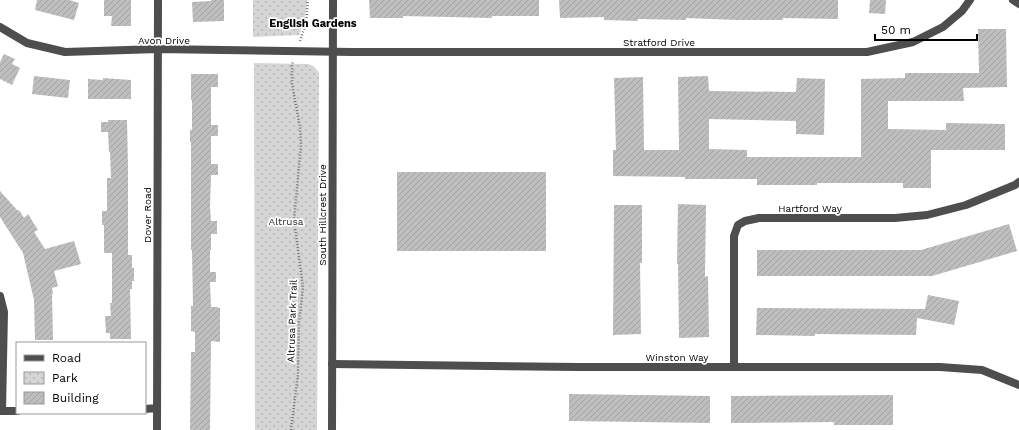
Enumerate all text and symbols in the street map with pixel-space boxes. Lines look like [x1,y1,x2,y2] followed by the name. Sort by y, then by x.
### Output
[875,16,977,42] scale bar
[269,17,357,30] district label: English Gardens
[881,23,911,37] text: 50 m
[138,35,190,46] street label: Avon Drive
[623,37,695,48] street label: Stratford Drive
[317,164,328,266] street label: South Hillcrest Drive
[142,187,153,243] street label: Dover Road
[778,203,843,214] street label: Hartford Way
[269,216,304,227] park label: Altrusa
[285,279,299,363] street label: Altrusa Park Trail
[16,342,146,414] legend
[52,351,81,365] text: Road
[645,352,709,363] street label: Winston Way
[52,371,78,385] text: Park
[52,391,99,405] text: Building

